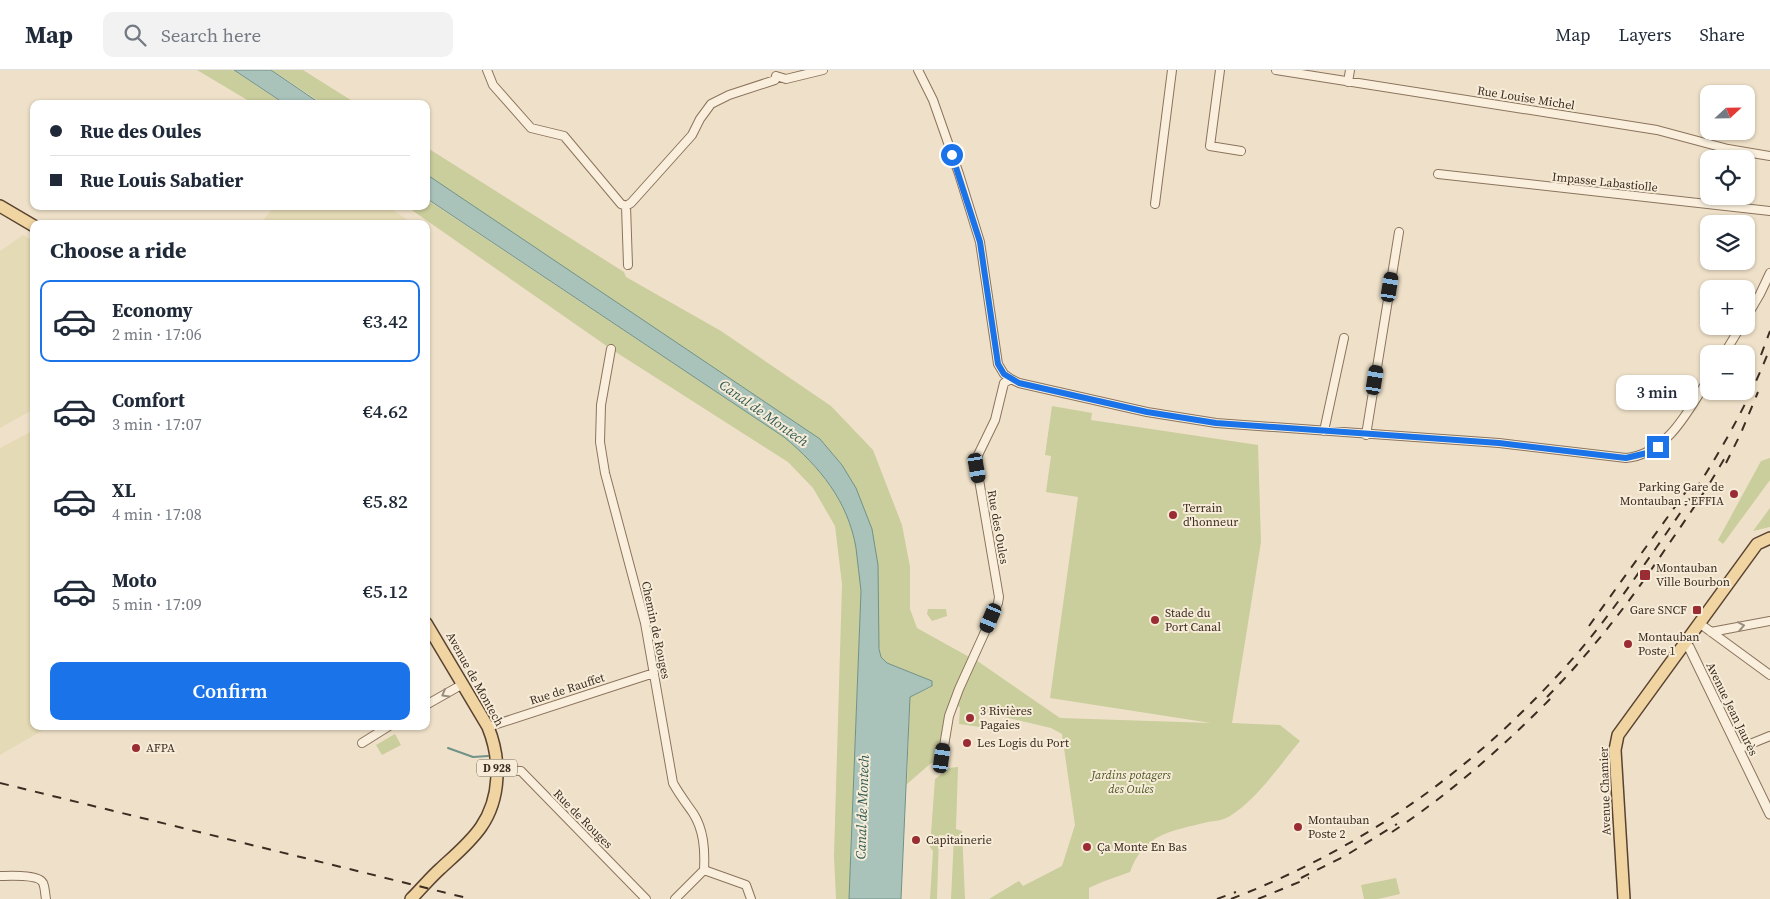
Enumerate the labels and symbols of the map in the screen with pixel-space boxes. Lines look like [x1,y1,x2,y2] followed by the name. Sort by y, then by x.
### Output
[1476,82,1576,114] street label: Rue Louise Michel
[1700,85,1755,140] north arrow
[941,144,963,166] route start
[1551,168,1659,196] street label: Impasse Labastiolle
[1380,271,1399,303] car
[1365,364,1384,396] car
[1617,374,1699,410] callout: 3 min
[715,375,813,451] water label: Canal de Montech
[1647,436,1669,458] route end
[967,452,986,484] car
[1620,479,1724,509] place label: Parking Gare de Montauban - EFFIA
[1728,488,1740,500] marker: Parking Gare de Montauban - EFFIA
[984,489,1012,565] street label: Rue des Oules
[1183,500,1238,530] place label: Terrain d'honneur
[1167,509,1179,521] marker: Terrain d'honneur
[1656,560,1730,590] place label: Montauban Ville Bourbon
[1638,568,1652,582] marker: Montauban Ville Bourbon
[638,580,674,680] street label: Chemin de Rouges
[978,601,1003,635] car
[1630,602,1687,618] place label: Gare SNCF
[1691,604,1703,616] marker: Gare SNCF
[1165,605,1221,635] place label: Stade du Port Canal
[1149,614,1161,626] marker: Stade du Port Canal
[1736,621,1745,632] one-way arrow
[442,629,508,729] street label: Avenue de Montech
[1638,629,1700,659] place label: Montauban Poste 1
[1622,638,1634,650] marker: Montauban Poste 1
[1702,660,1762,758] street label: Avenue Jean Jaurès
[528,669,607,709] street label: Rue de Rauffet
[441,688,450,698] one-way arrow
[980,703,1032,733] place label: 3 Rivières Pagaies
[964,712,976,724] marker: 3 Rivières Pagaies
[977,735,1069,751] place label: Les Logis du Port
[961,737,973,749] marker: Les Logis du Port
[146,740,175,756] place label: AFPA
[130,742,142,754] marker: AFPA
[932,742,951,774] car
[1595,746,1615,836] street label: Avenue Chamier
[850,754,874,860] water label: Canal de Montech
[477,760,517,776] road number: D 928
[1089,767,1172,797] park label: Jardins potagers des Oules
[550,786,616,852] street label: Rue de Rouges
[1308,812,1370,842] place label: Montauban Poste 2
[1292,821,1304,833] marker: Montauban Poste 2
[926,832,992,848] place label: Capitainerie
[910,834,922,846] marker: Capitainerie
[1097,839,1187,855] place label: Ça Monte En Bas
[1081,841,1093,853] marker: Ça Monte En Bas

